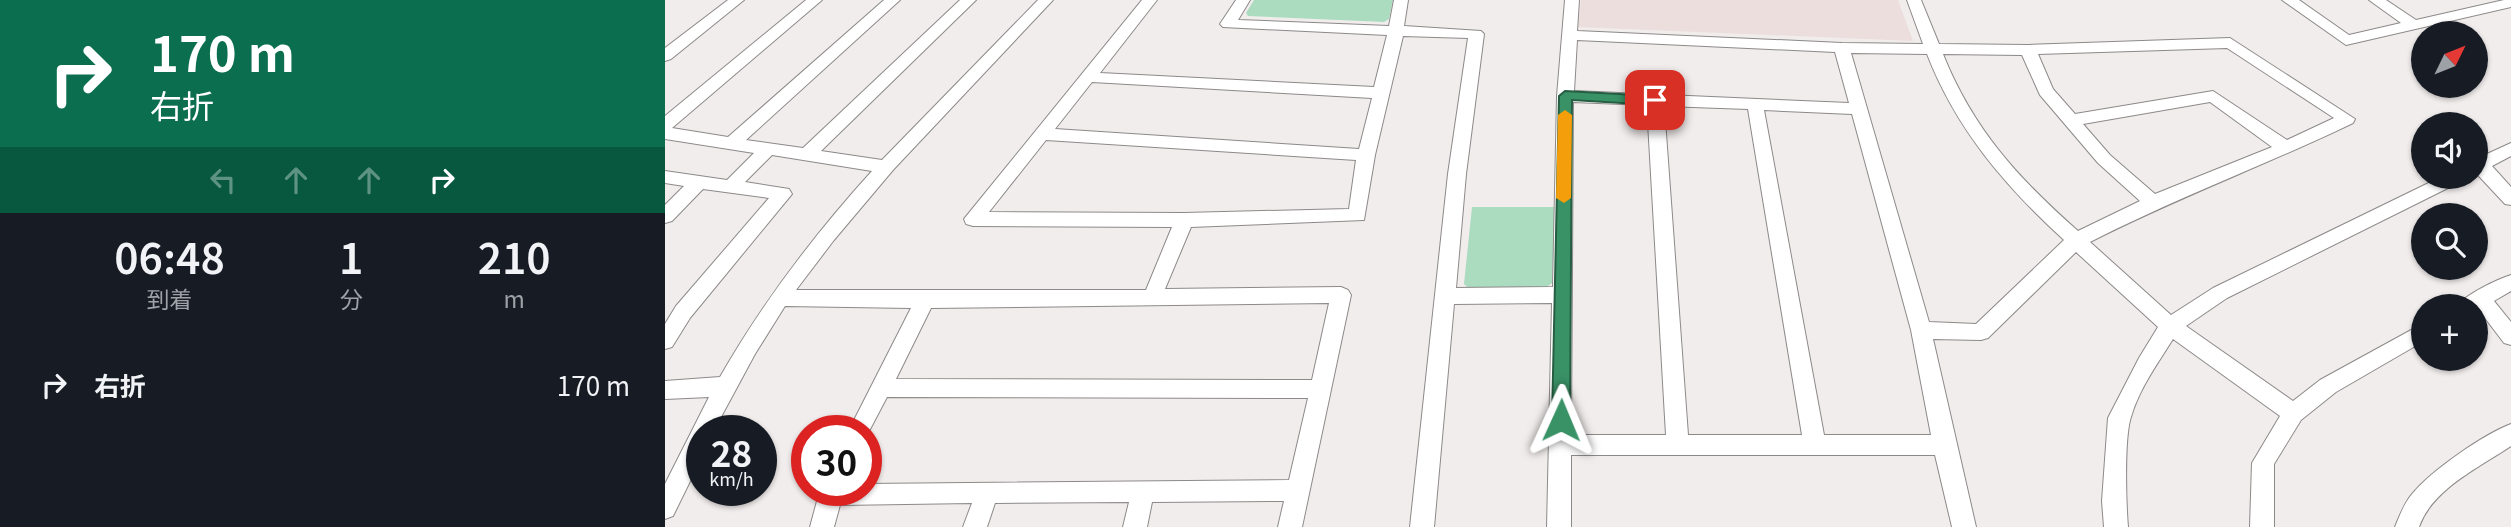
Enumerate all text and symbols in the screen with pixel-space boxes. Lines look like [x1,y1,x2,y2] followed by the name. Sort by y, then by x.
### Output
[150,15,295,86] text: 170 m
[2411,21,2489,98] north arrow
[2411,21,2488,371] map controls
[35,28,126,119] icon: right
[1625,70,1685,130] pin
[150,81,214,127] text: 右折
[1636,81,1674,119] icon: arrive
[2411,112,2488,189] button: sound
[204,161,242,199] icon: left
[277,161,315,199] icon: ahead
[350,161,388,199] icon: ahead
[423,161,461,199] icon: right
[2411,203,2488,280] button: search
[114,225,225,286] text: 06:48
[339,225,363,286] text: 1
[478,225,551,286] text: 210
[147,281,193,315] text: 到着
[340,281,363,315] text: 分
[504,281,525,315] text: m
[2411,294,2488,371] button: +
[35,366,73,404] icon: right
[94,366,146,403] text: 右折
[557,366,630,403] text: 170 m
[1524,383,1598,457] position arrow
[791,415,882,506] speed limit sign: 30
[711,426,752,477] text: 28
[709,465,754,491] text: km/h

